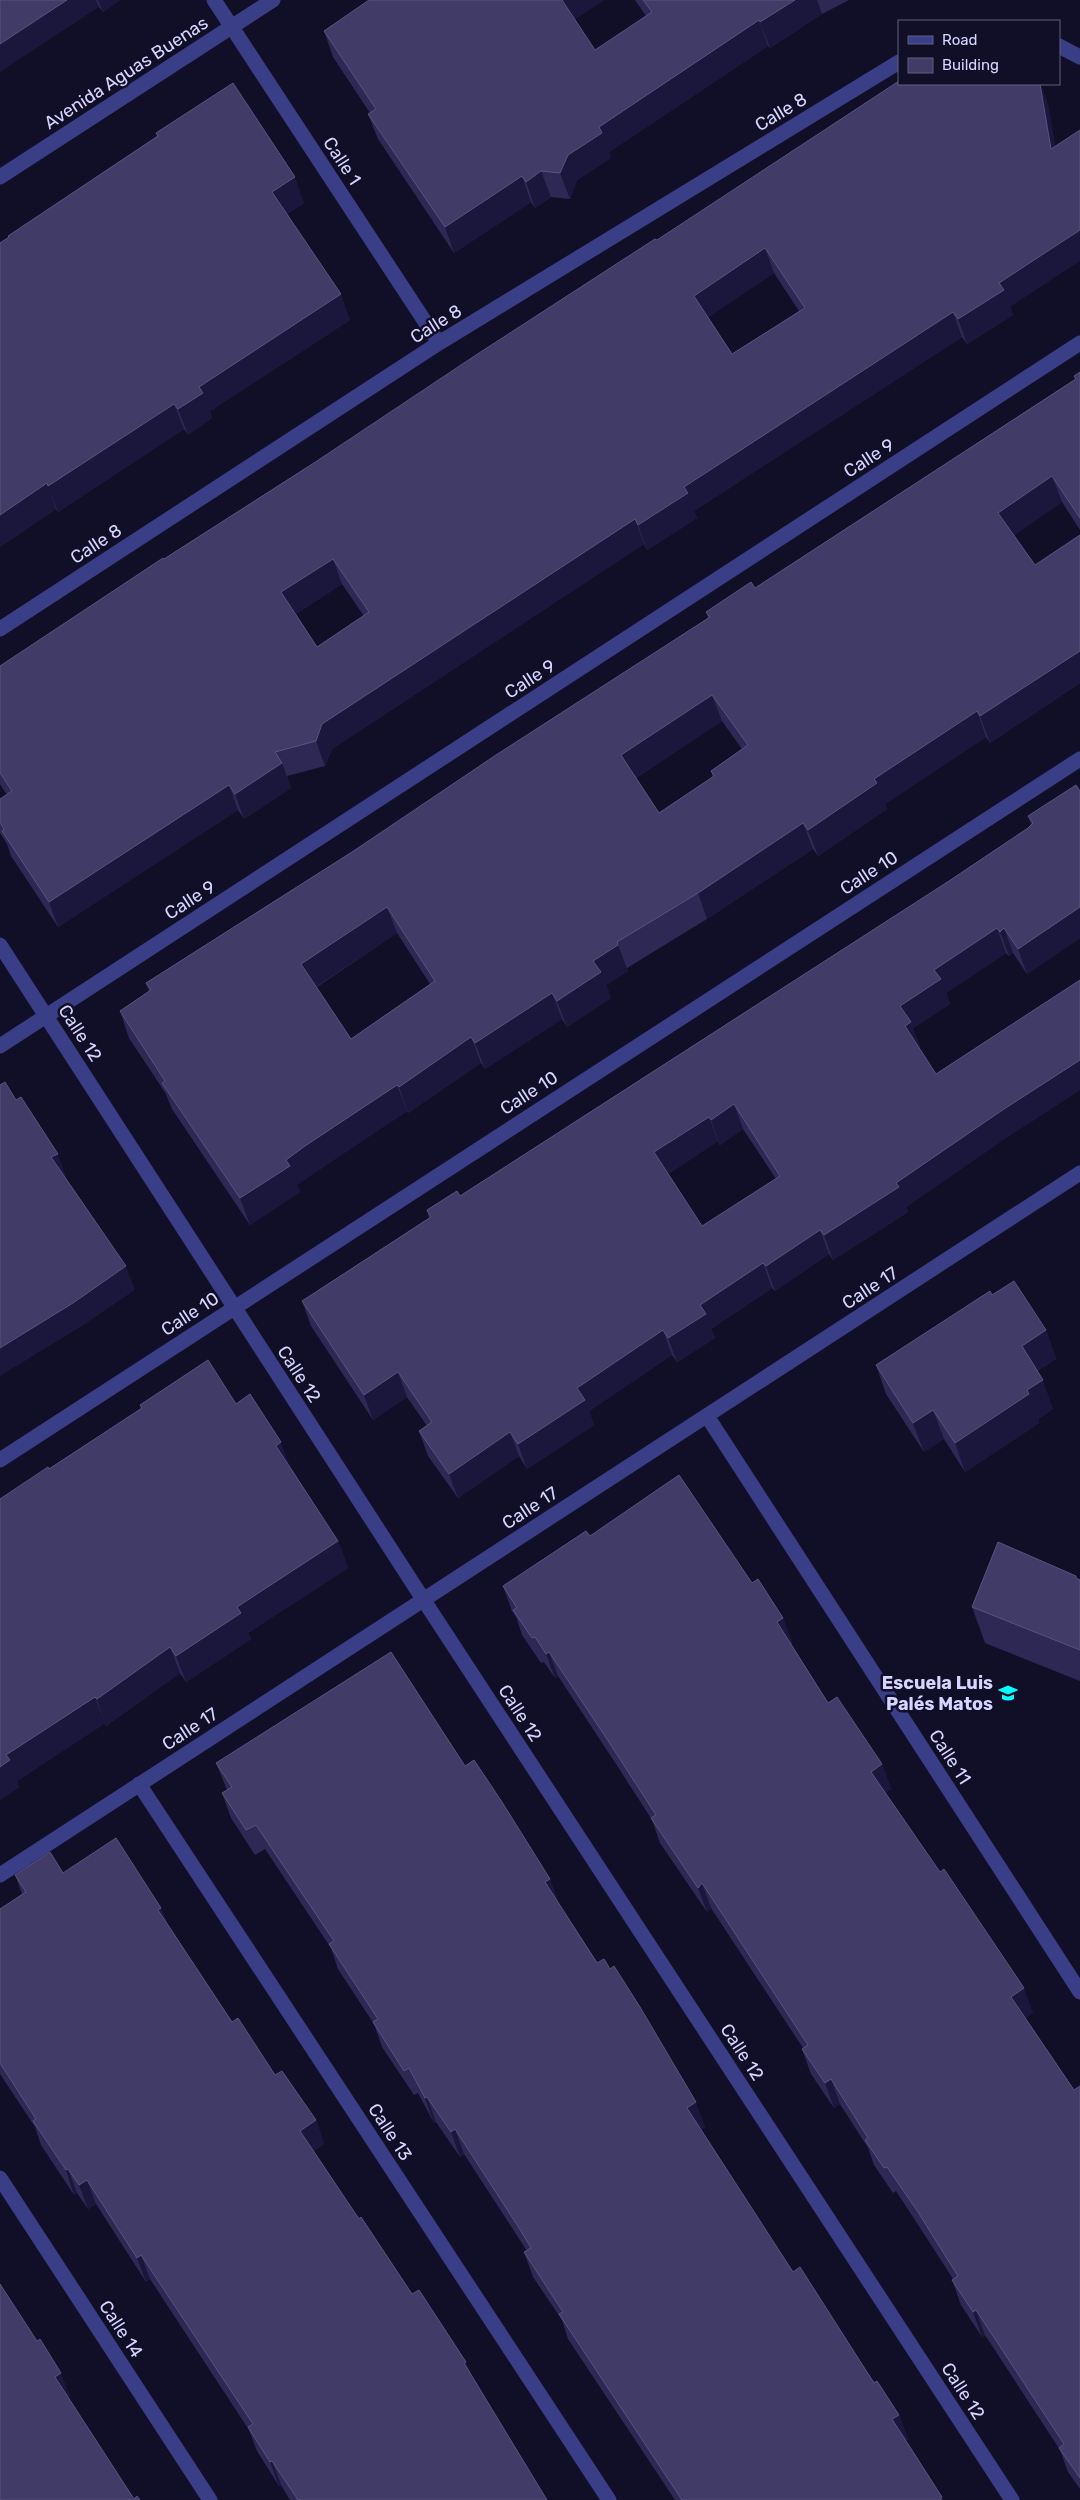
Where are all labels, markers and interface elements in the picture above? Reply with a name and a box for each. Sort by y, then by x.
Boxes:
street label: Avenida Aguas Buenas [40,12,212,134]
legend [898,20,1060,85]
text: Road [942,31,978,49]
text: Building [942,56,999,74]
street label: Calle 8 [751,88,811,136]
street label: Calle 1 [318,133,366,189]
street label: Calle 8 [406,300,466,348]
street label: Calle 9 [840,434,898,482]
street label: Calle 8 [66,519,126,569]
street label: Calle 9 [501,655,559,703]
street label: Calle 10 [836,846,902,900]
street label: Calle 9 [161,876,219,924]
street label: Calle 12 [53,1000,107,1066]
street label: Calle 10 [496,1066,562,1120]
street label: Calle 17 [838,1262,902,1314]
street label: Calle 10 [157,1287,223,1341]
street label: Calle 12 [272,1341,326,1407]
street label: Calle 17 [498,1482,562,1534]
place label: Escuela Luis Palés Matos [882,1672,993,1715]
street label: Calle 12 [493,1680,547,1746]
school or university icon: Escuela Luis Palés Matos [997,1682,1019,1704]
street label: Calle 17 [158,1703,222,1755]
street label: Calle 11 [924,1726,976,1788]
street label: Calle 12 [715,2019,769,2085]
street label: Calle 13 [363,2099,417,2165]
street label: Calle 14 [94,2296,148,2362]
street label: Calle 12 [936,2358,990,2424]

